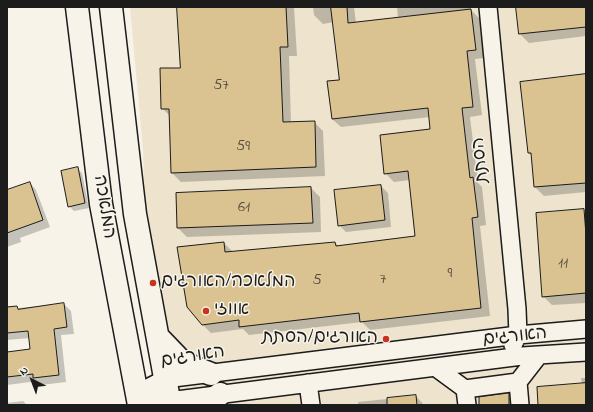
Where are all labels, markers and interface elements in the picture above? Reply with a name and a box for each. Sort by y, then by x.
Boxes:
house number: 57 [213,76,229,96]
street label: הסתת [469,136,495,184]
house number: 59 [236,137,250,157]
street label: המלאכה [87,174,119,240]
house number: 61 [238,198,250,218]
house number: 11 [558,254,568,274]
house number: 9 [448,264,452,284]
house number: 7 [380,270,386,290]
house number: 5 [312,271,322,291]
place label: המלאכה/האורגים [161,272,295,294]
marker: המלאכה/האורגים [148,278,158,288]
place label: אווזי [214,300,249,322]
marker: אווזי [201,306,211,316]
street label: האורגים [482,324,548,352]
place label: האורגים/הסתת [262,328,378,350]
marker: האורגים/הסתת [381,334,391,344]
street label: האורגים [159,342,227,374]
north arrow [12,360,52,400]
text: N [16,363,32,380]

